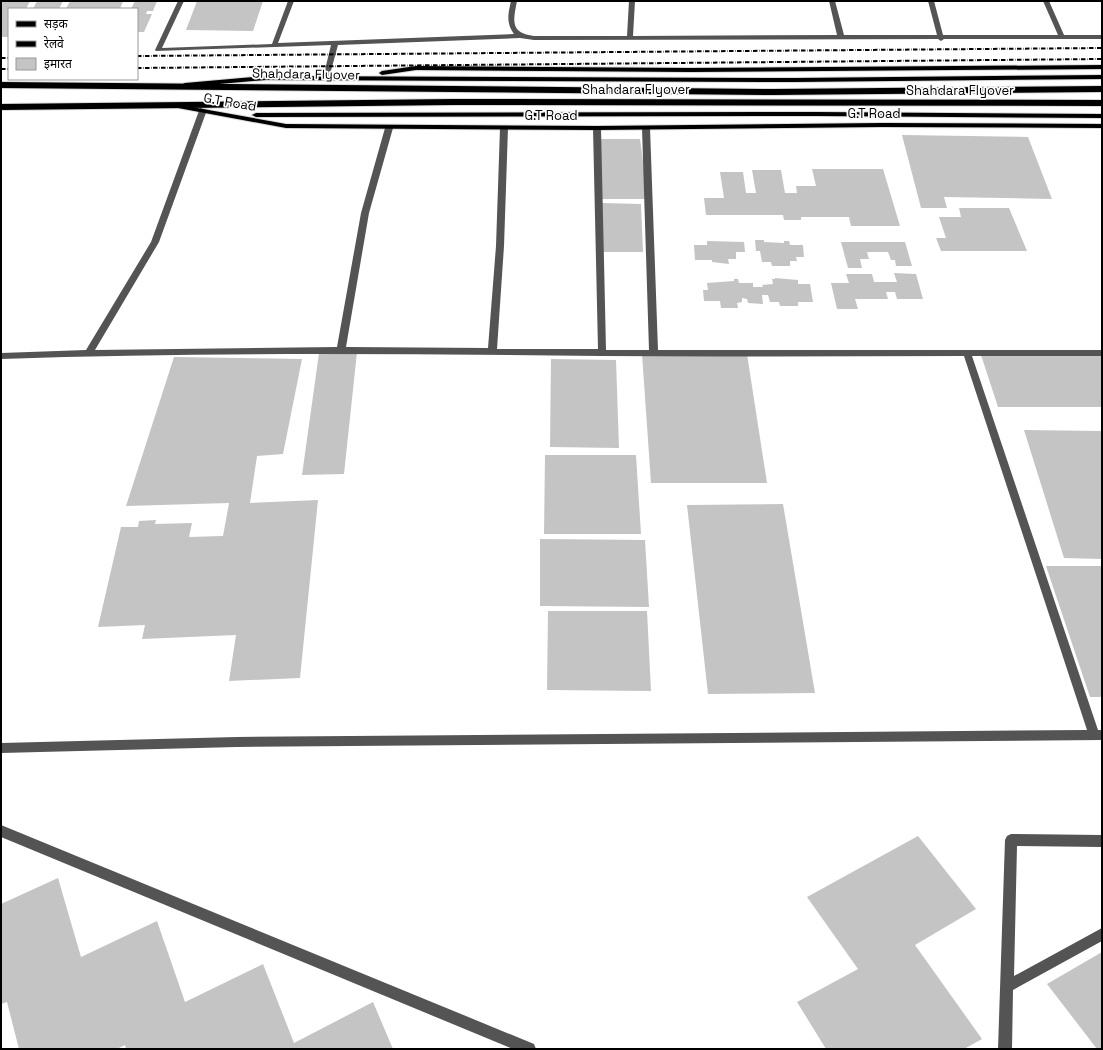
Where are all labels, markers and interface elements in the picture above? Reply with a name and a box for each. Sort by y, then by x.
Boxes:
legend [8,8,138,80]
text: सड़क [44,16,69,32]
text: रेलवे [44,36,64,52]
text: इमारत [44,56,73,72]
street label: Shahdara Flyover [252,65,360,83]
street label: Shahdara Flyover [582,81,690,98]
street label: Shahdara Flyover [906,82,1014,99]
street label: G.T Road [202,89,258,115]
street label: G.T Road [847,105,901,122]
street label: G.T Road [524,107,578,124]

